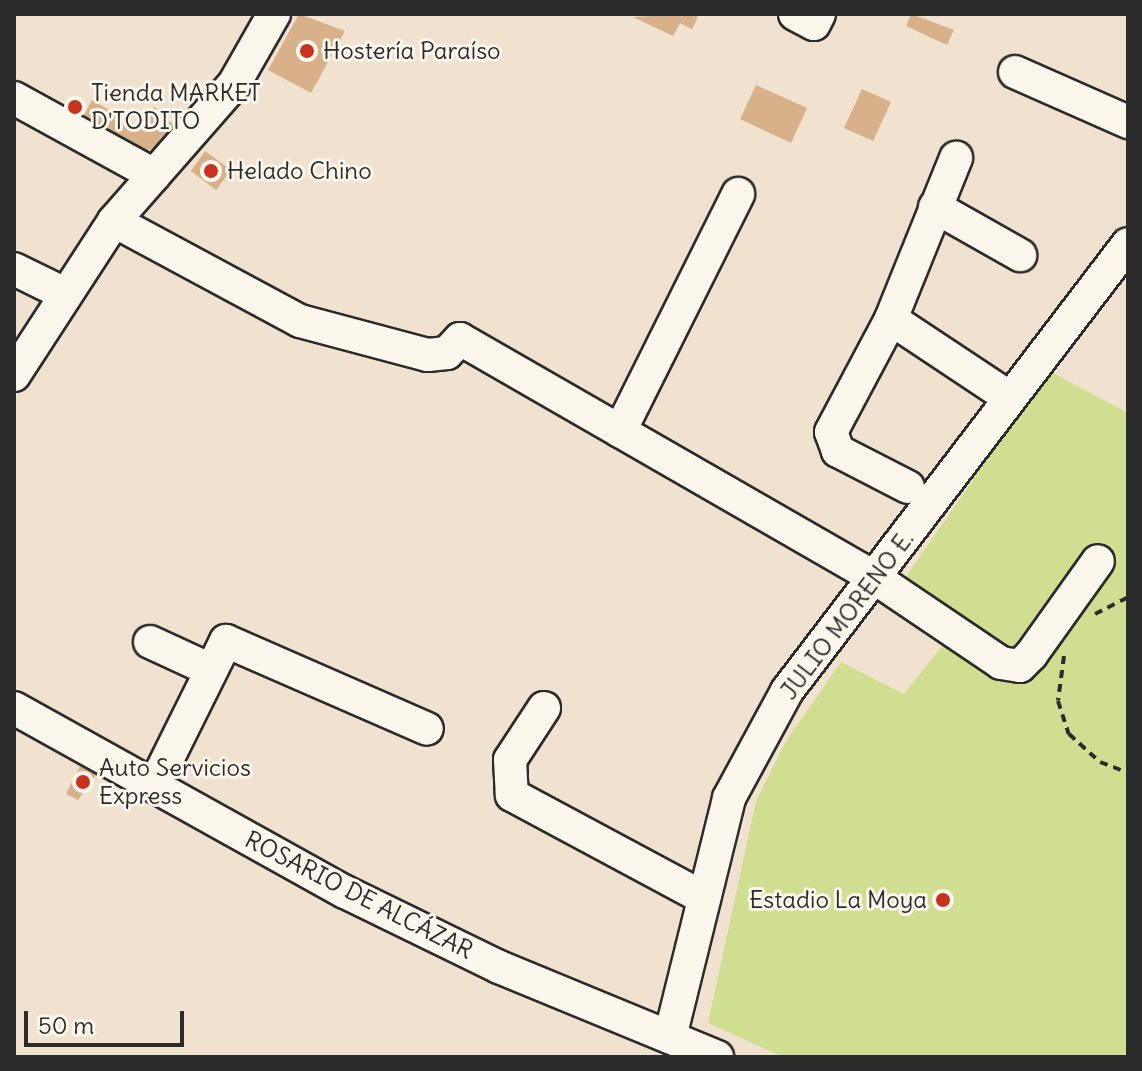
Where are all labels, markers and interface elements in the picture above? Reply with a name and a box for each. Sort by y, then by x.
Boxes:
place label: Hostería Paraíso [323,37,501,65]
marker: Hostería Paraíso [298,42,316,60]
place label: Tienda MARKET D'TODITO [91,79,261,135]
marker: Tienda MARKET D'TODITO [66,98,84,116]
place label: Helado Chino [227,157,372,185]
marker: Helado Chino [202,162,220,180]
street label: JULIO MORENO E. [774,525,920,705]
place label: Auto Servicios Express [99,754,251,810]
marker: Auto Servicios Express [74,773,92,791]
street label: ROSARIO DE ALCÁZAR [240,825,478,965]
place label: Estadio La Moya [749,886,927,914]
marker: Estadio La Moya [934,891,952,909]
scale bar [28,995,188,1045]
text: 50 m [38,1010,94,1040]

